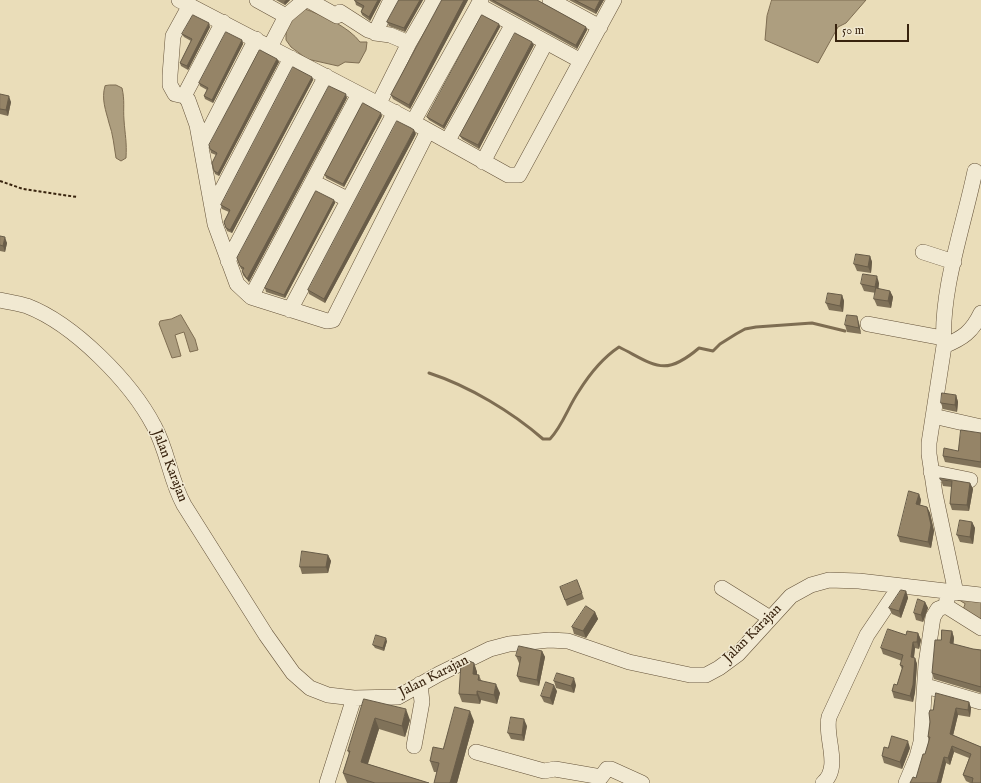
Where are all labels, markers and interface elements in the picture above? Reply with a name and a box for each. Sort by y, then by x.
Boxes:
scale bar [837,16,911,42]
text: 50 m [842,23,864,38]
street label: Jalan Karajan [148,428,190,504]
street label: Jalan Karajan [720,601,786,667]
street label: Jalan Karajan [396,652,472,702]

